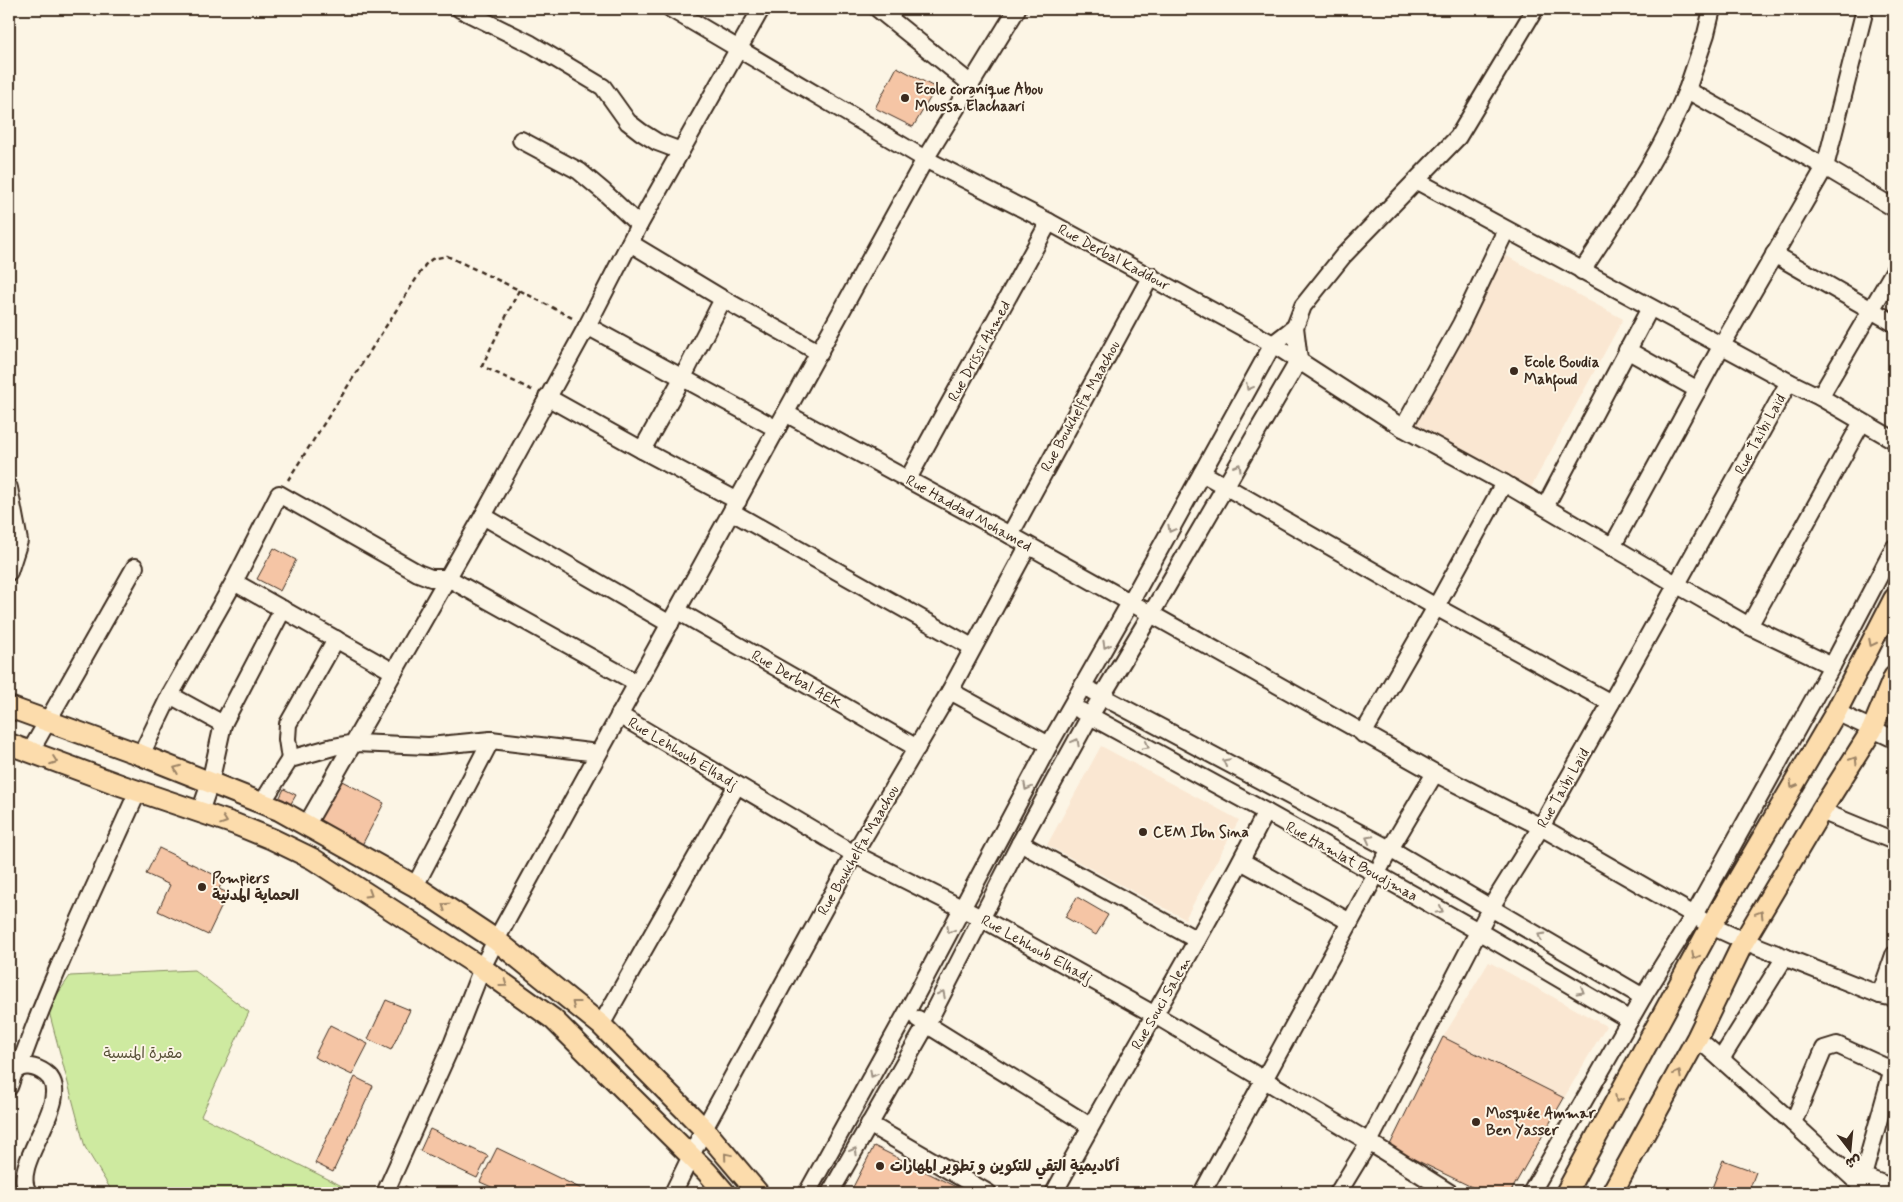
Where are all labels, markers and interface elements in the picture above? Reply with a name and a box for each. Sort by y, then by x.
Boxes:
place label: Ecole coranique Abou Moussa Elachaari [915,80,1043,117]
marker: Ecole coranique Abou Moussa Elachaari [899,92,911,104]
street label: Rue Derbal Kaddour [1054,220,1174,296]
street label: Rue Drissi Ahmed [944,297,1016,406]
street label: Rue Boukhelfa Maachou [1036,337,1125,476]
place label: Ecole Boudia Mahfoud [1524,353,1600,392]
marker: Ecole Boudia Mahfoud [1508,365,1520,377]
one-way arrow [1246,381,1256,390]
street label: Rue Taïbi Laïd [1731,391,1791,478]
one-way arrow [1231,463,1241,472]
street label: Rue Haddad Mohamed [902,471,1035,557]
one-way arrow [1167,524,1177,533]
one-way arrow [1868,637,1878,646]
one-way arrow [1102,640,1112,649]
street label: Rue Derbal AEK [748,646,846,714]
street label: Rue Lehhoub Elhadj [624,713,741,795]
one-way arrow [1069,738,1079,747]
one-way arrow [1140,740,1149,750]
street label: Rue Taïbi Laïd [1533,745,1595,832]
one-way arrow [50,755,58,765]
one-way arrow [1847,756,1857,765]
one-way arrow [1222,758,1231,768]
one-way arrow [173,765,182,776]
one-way arrow [1790,779,1800,788]
street label: Rue Boukhelfa Maachou [813,782,904,919]
one-way arrow [1023,782,1033,791]
one-way arrow [220,815,228,825]
street label: Rue Hamlat Boudjmaa [1282,817,1421,907]
place label: CEM Ibn Sina [1153,823,1249,843]
marker: CEM Ibn Sina [1137,826,1149,838]
one-way arrow [1366,835,1375,845]
place label: Pompiers الحماية المدنية [212,869,299,906]
marker: Pompiers الحماية المدنية [196,881,208,893]
one-way arrow [363,887,372,897]
one-way arrow [442,903,451,912]
one-way arrow [1435,904,1444,914]
one-way arrow [1754,910,1764,919]
street label: Rue Lehhoub Elhadj [977,911,1096,989]
one-way arrow [946,925,956,934]
one-way arrow [1538,933,1547,943]
one-way arrow [1691,951,1701,960]
street label: Rue Souci Salem [1127,953,1197,1054]
one-way arrow [498,978,508,987]
one-way arrow [1576,985,1585,995]
one-way arrow [936,990,946,999]
one-way arrow [572,1002,581,1010]
park label: مقبرة المنسية [104,1044,182,1064]
one-way arrow [869,1068,879,1077]
one-way arrow [1672,1070,1682,1079]
one-way arrow [1614,1094,1624,1103]
place label: Mosquée Ammar Ben Yasser [1486,1104,1597,1141]
marker: Mosquée Ammar Ben Yasser [1470,1116,1482,1128]
north arrow [1826,1124,1876,1174]
one-way arrow [848,1147,858,1156]
text: ش [1843,1151,1863,1172]
one-way arrow [724,1153,732,1162]
place label: أكاديمية التقي للتكوين و تطوير المهارات [890,1156,1120,1180]
marker: أكاديمية التقي للتكوين و تطوير المهارات [874,1160,886,1172]

